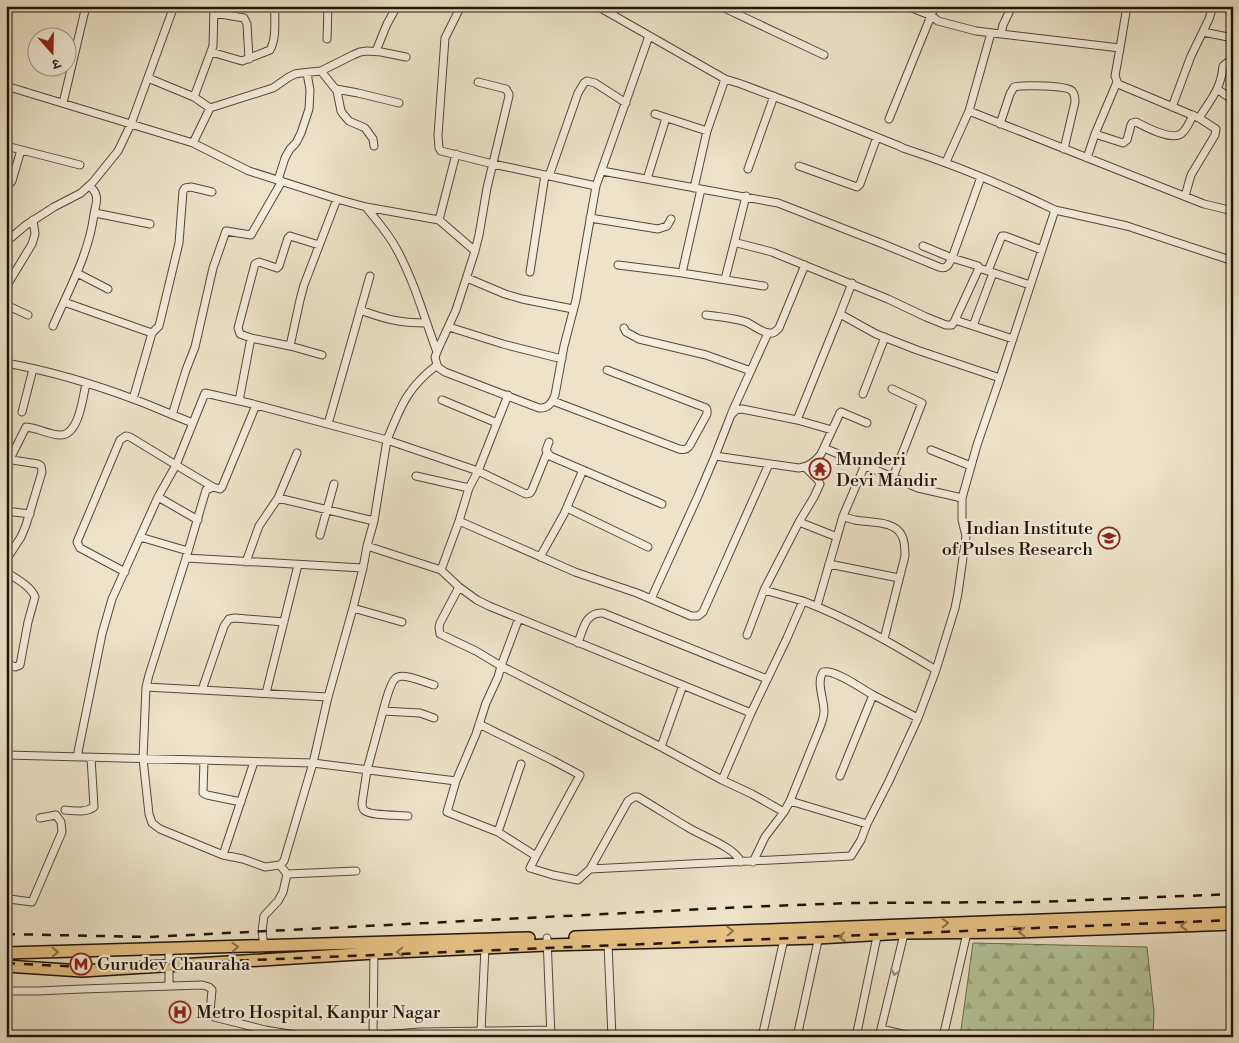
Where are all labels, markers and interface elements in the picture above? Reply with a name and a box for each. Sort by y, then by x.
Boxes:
north arrow [28,28,78,78]
text: उ [49,53,63,73]
place label: Munderi Devi Mandir [836,448,938,492]
temple icon: Munderi Devi Mandir [808,457,832,481]
place label: Indian Institute of Pulses Research [942,517,1093,561]
school or university icon: Indian Institute of Pulses Research [1097,526,1121,550]
one-way arrow [941,918,949,929]
one-way arrow [1180,921,1188,931]
one-way arrow [726,926,734,937]
one-way arrow [1017,927,1025,937]
one-way arrow [837,931,845,942]
one-way arrow [232,942,239,952]
one-way arrow [395,946,403,957]
one-way arrow [52,947,59,957]
metro station icon: Gurudev Chauraha [69,952,93,976]
place label: Gurudev Chauraha [97,953,251,976]
one-way arrow [890,968,901,977]
hospital icon: Metro Hospital, Kanpur Nagar [168,1000,192,1024]
place label: Metro Hospital, Kanpur Nagar [196,1001,441,1024]

